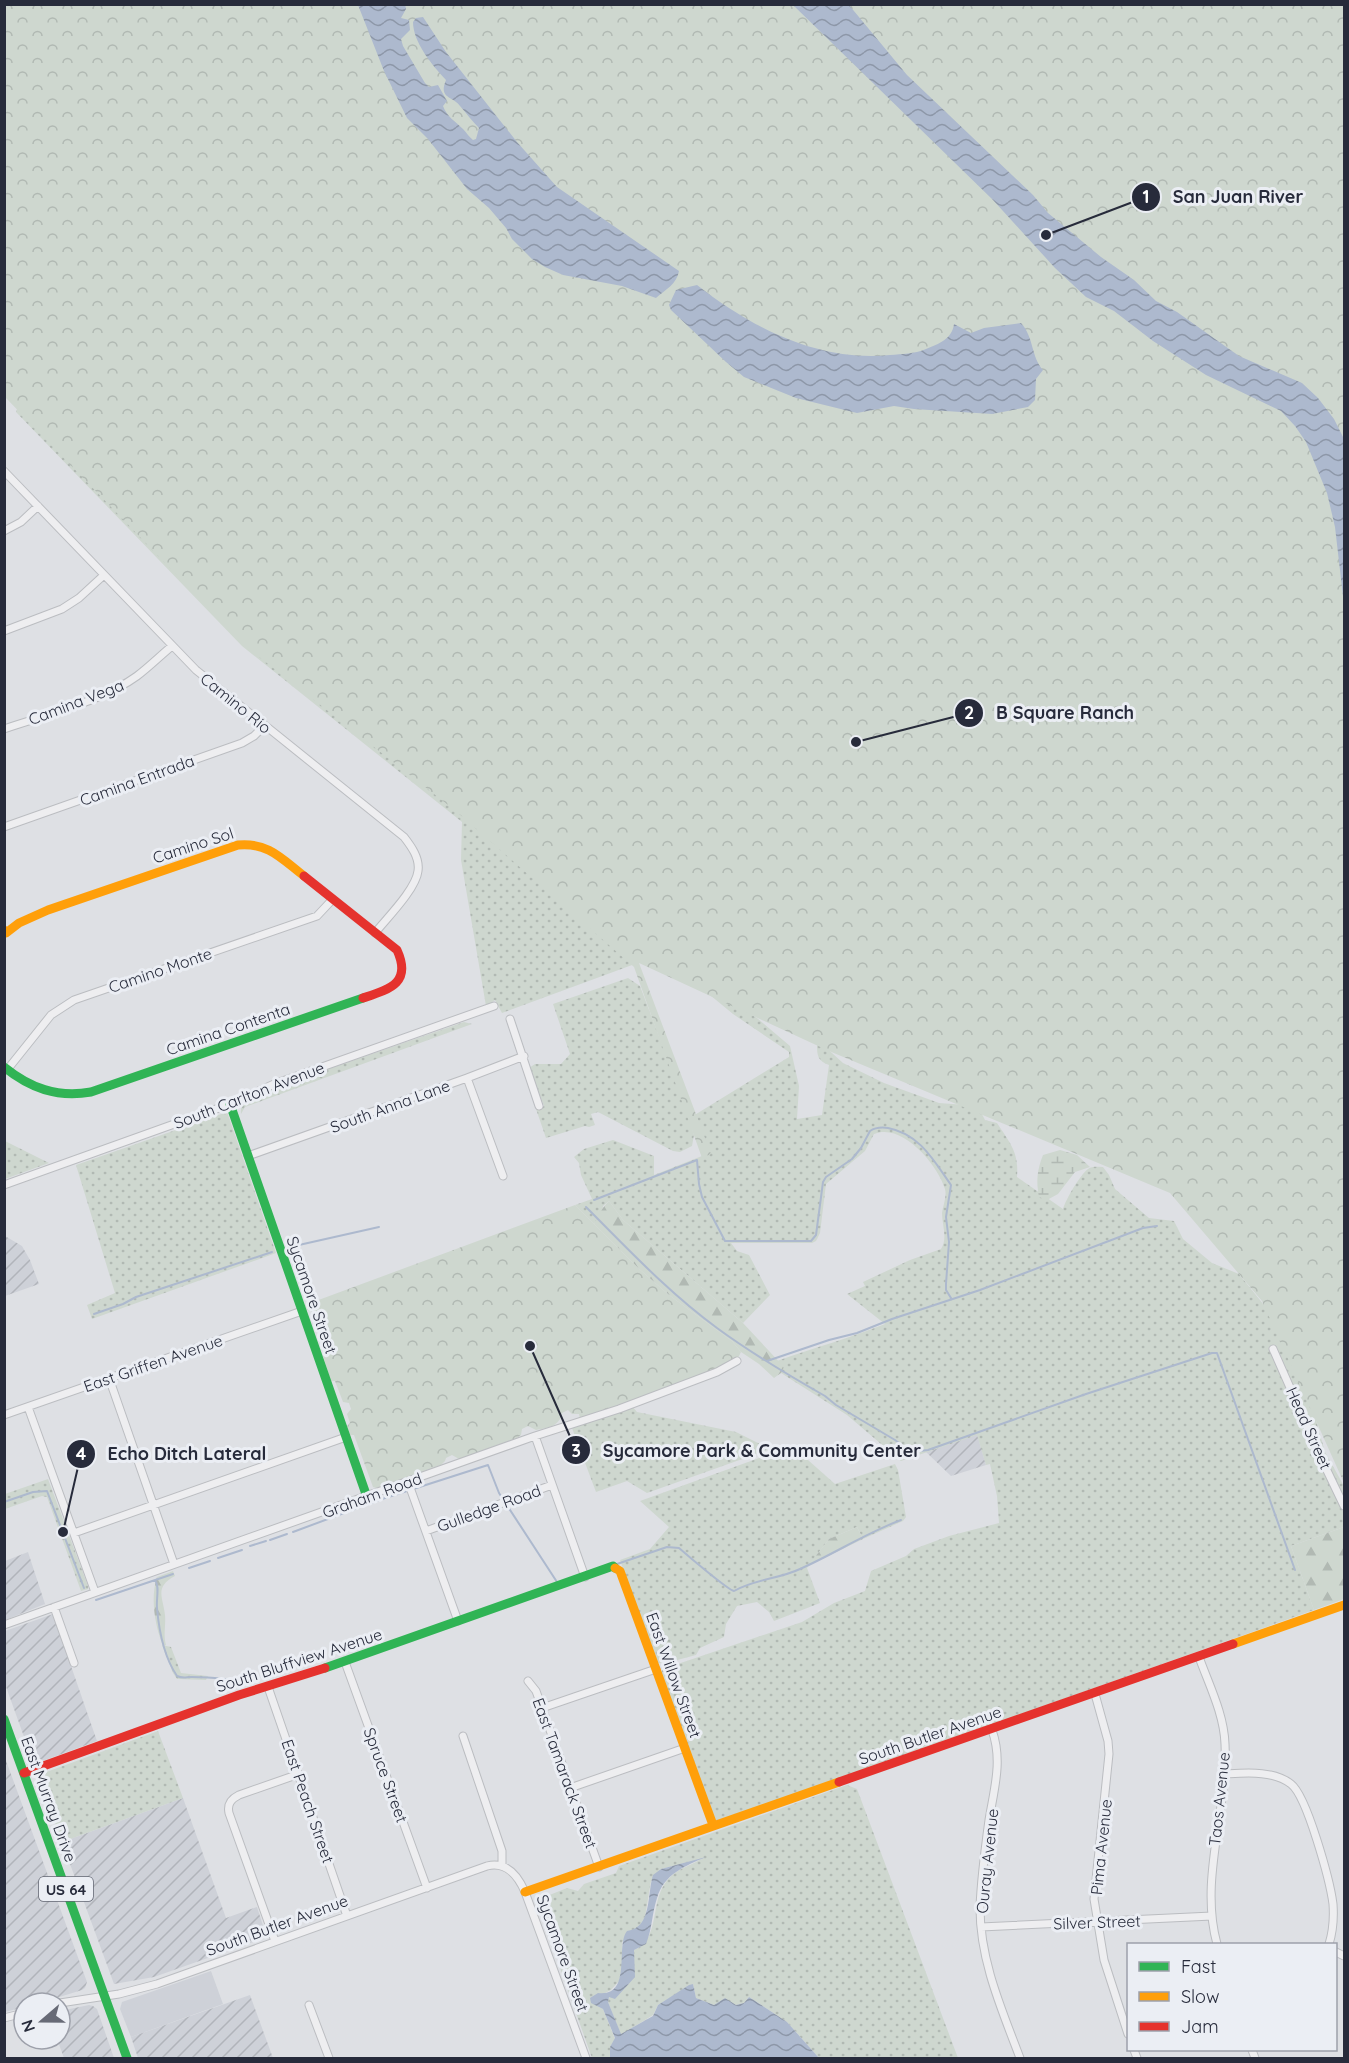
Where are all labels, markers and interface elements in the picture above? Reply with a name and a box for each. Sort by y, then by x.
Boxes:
callout: San Juan River [1131,179,1315,215]
text: 1 [1142,185,1150,208]
text: San Juan River [1173,185,1303,208]
street label: Camino Rio [197,668,275,738]
street label: Camina Vega [26,675,126,729]
callout: B Square Ranch [954,695,1146,731]
text: 2 [964,701,974,724]
text: B Square Ranch [996,701,1134,724]
street label: Camina Entrada [77,750,197,810]
street label: Camino Sol [150,823,236,867]
street label: Camino Monte [106,943,214,997]
street label: Camina Contenta [163,998,293,1060]
street label: South Carlton Avenue [171,1057,327,1133]
street label: South Anna Lane [327,1075,453,1137]
street label: Sycamore Street [282,1234,342,1356]
street label: East Griffen Avenue [81,1330,225,1396]
street label: Head Street [1282,1384,1336,1472]
callout: Sycamore Park & Community Center [561,1432,933,1468]
callout: Echo Ditch Lateral [66,1436,278,1472]
text: 3 [571,1439,581,1462]
text: Sycamore Park & Community Center [603,1439,921,1462]
text: 4 [76,1442,87,1465]
text: Echo Ditch Lateral [108,1442,266,1465]
street label: Graham Road [320,1468,424,1522]
street label: Gulledge Road [434,1480,544,1536]
street label: East Willow Street [642,1610,706,1740]
street label: South Bluffview Avenue [214,1624,384,1696]
street label: East Tamarack Street [528,1695,602,1851]
street label: South Butler Avenue [856,1701,1004,1769]
street label: Spruce Street [360,1725,412,1825]
street label: East Murray Drive [17,1733,81,1865]
street label: East Peach Street [277,1736,339,1866]
street label: Taos Avenue [1204,1751,1234,1847]
street label: Pima Avenue [1086,1798,1116,1896]
street label: Ouray Avenue [972,1808,1002,1914]
road number: US 64 [39,1877,93,1901]
street label: South Butler Avenue [203,1890,351,1960]
street label: Sycamore Street [533,1892,593,2014]
street label: Silver Street [1053,1910,1141,1934]
legend [1127,1943,1337,2051]
text: Fast [1181,1955,1216,1978]
text: Slow [1181,1985,1219,2008]
north arrow [12,1991,72,2051]
text: Jam [1181,2015,1219,2038]
text: N [16,2017,39,2035]

